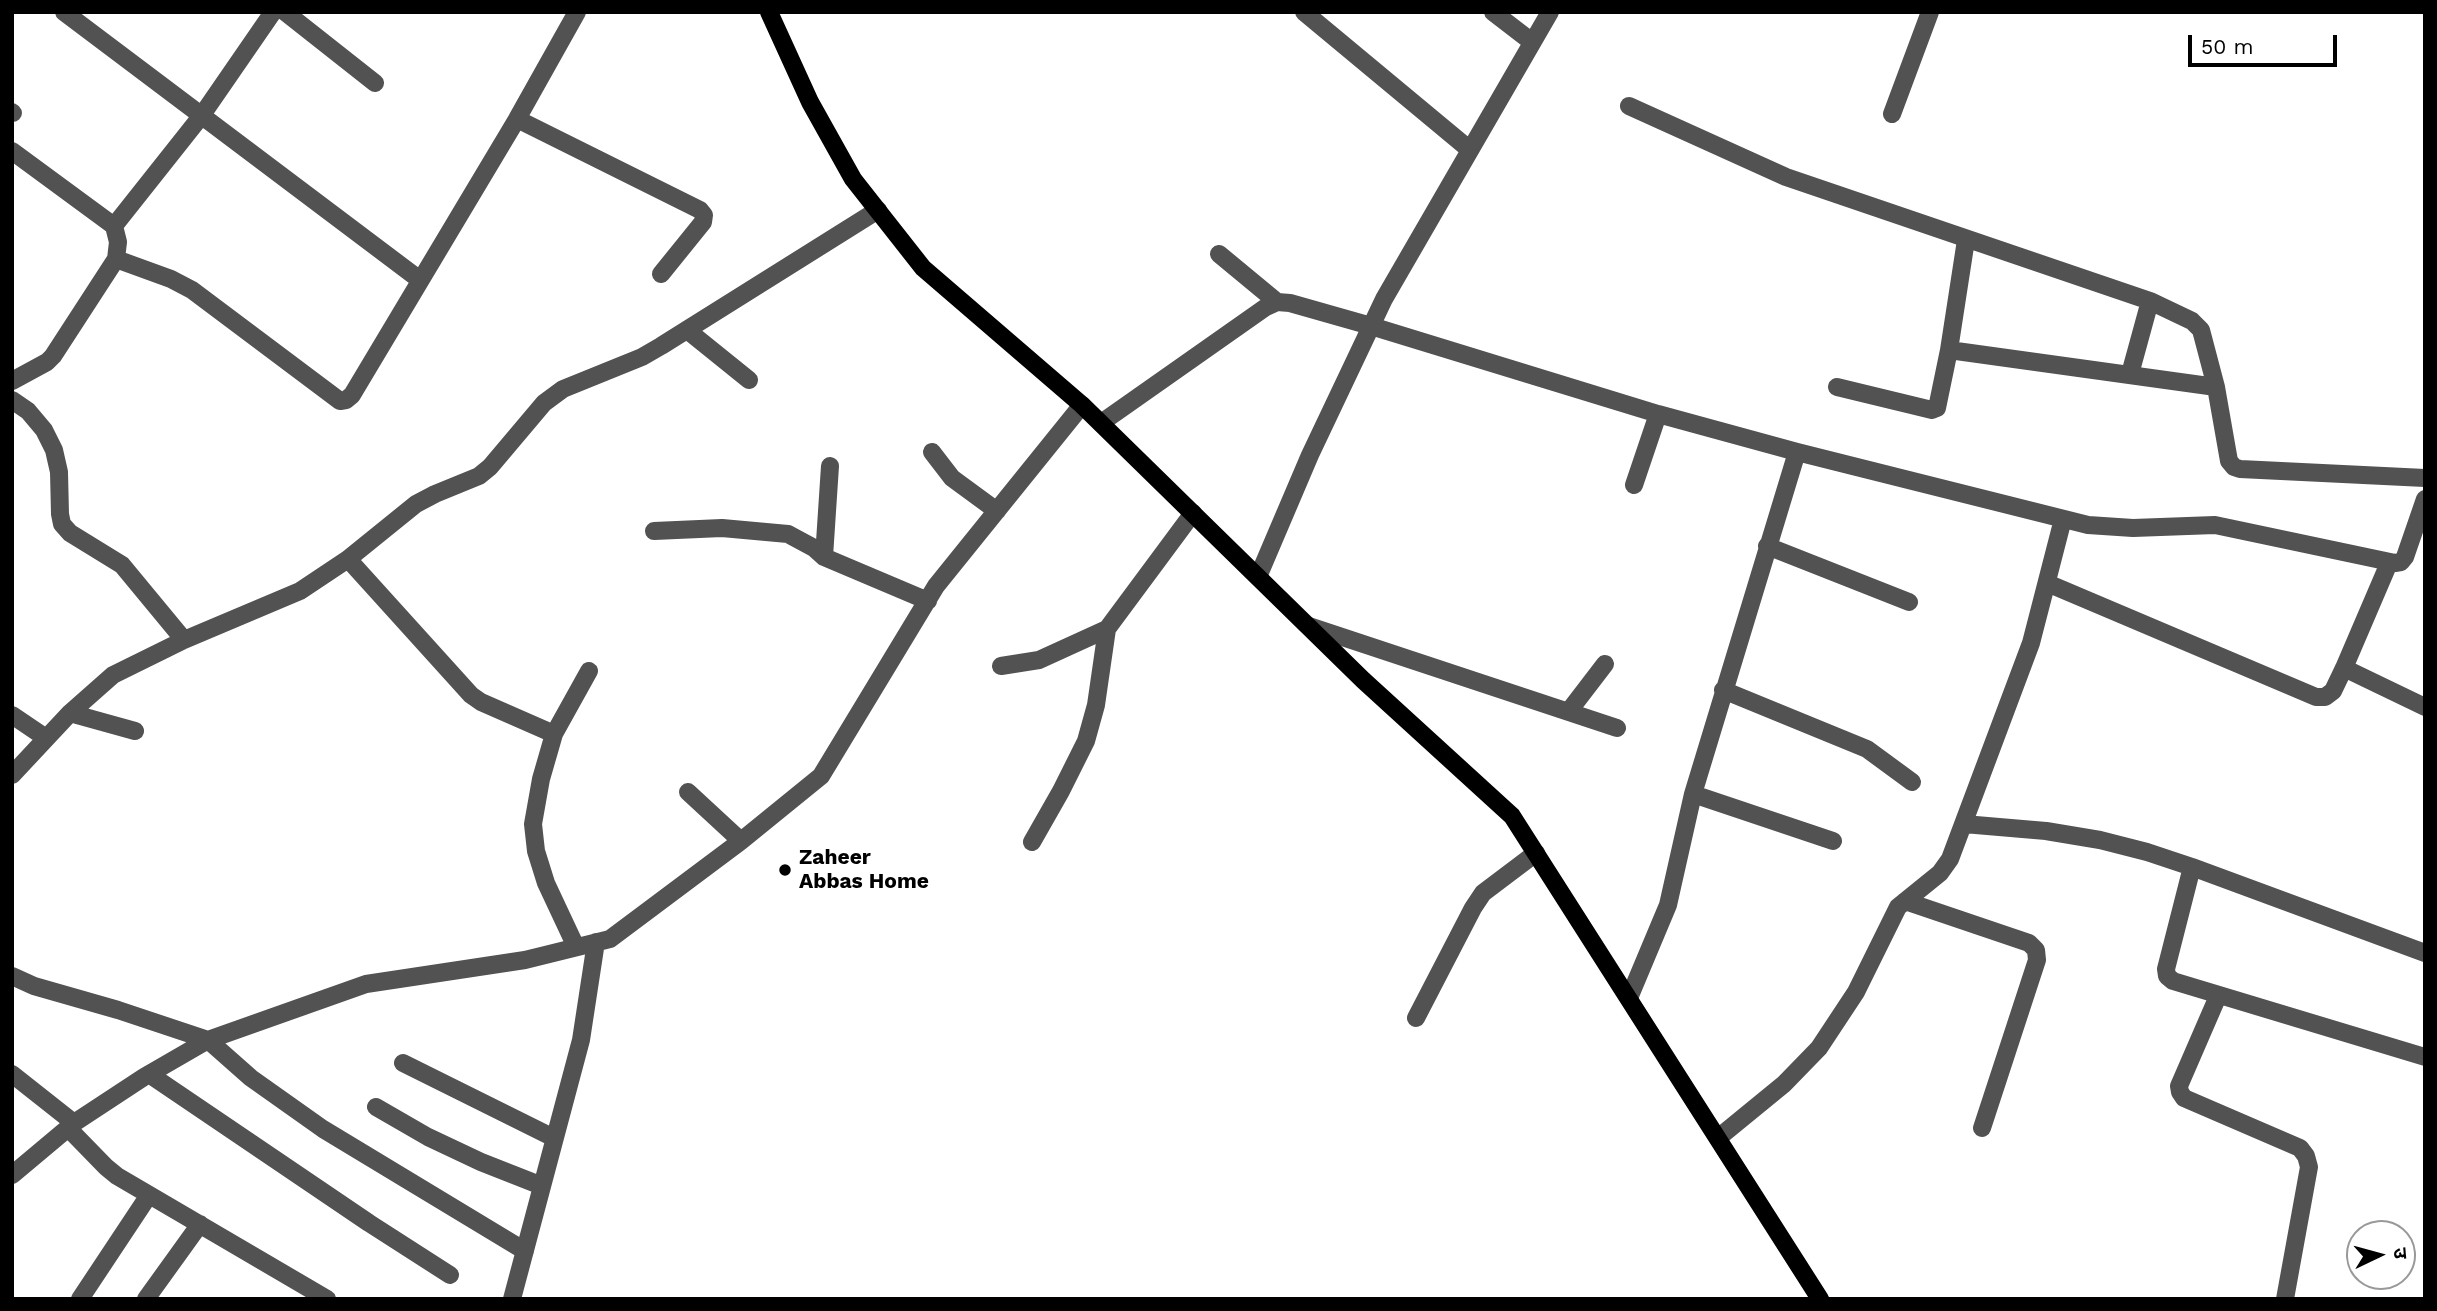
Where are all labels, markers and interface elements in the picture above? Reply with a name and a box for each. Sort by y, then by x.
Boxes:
scale bar [2192,21,2341,65]
text: 50 m [2201,34,2253,59]
place label: Zaheer Abbas Home [799,845,929,895]
marker: Zaheer Abbas Home [777,862,793,878]
north arrow [2346,1220,2416,1290]
text: उ [2388,1247,2412,1260]

